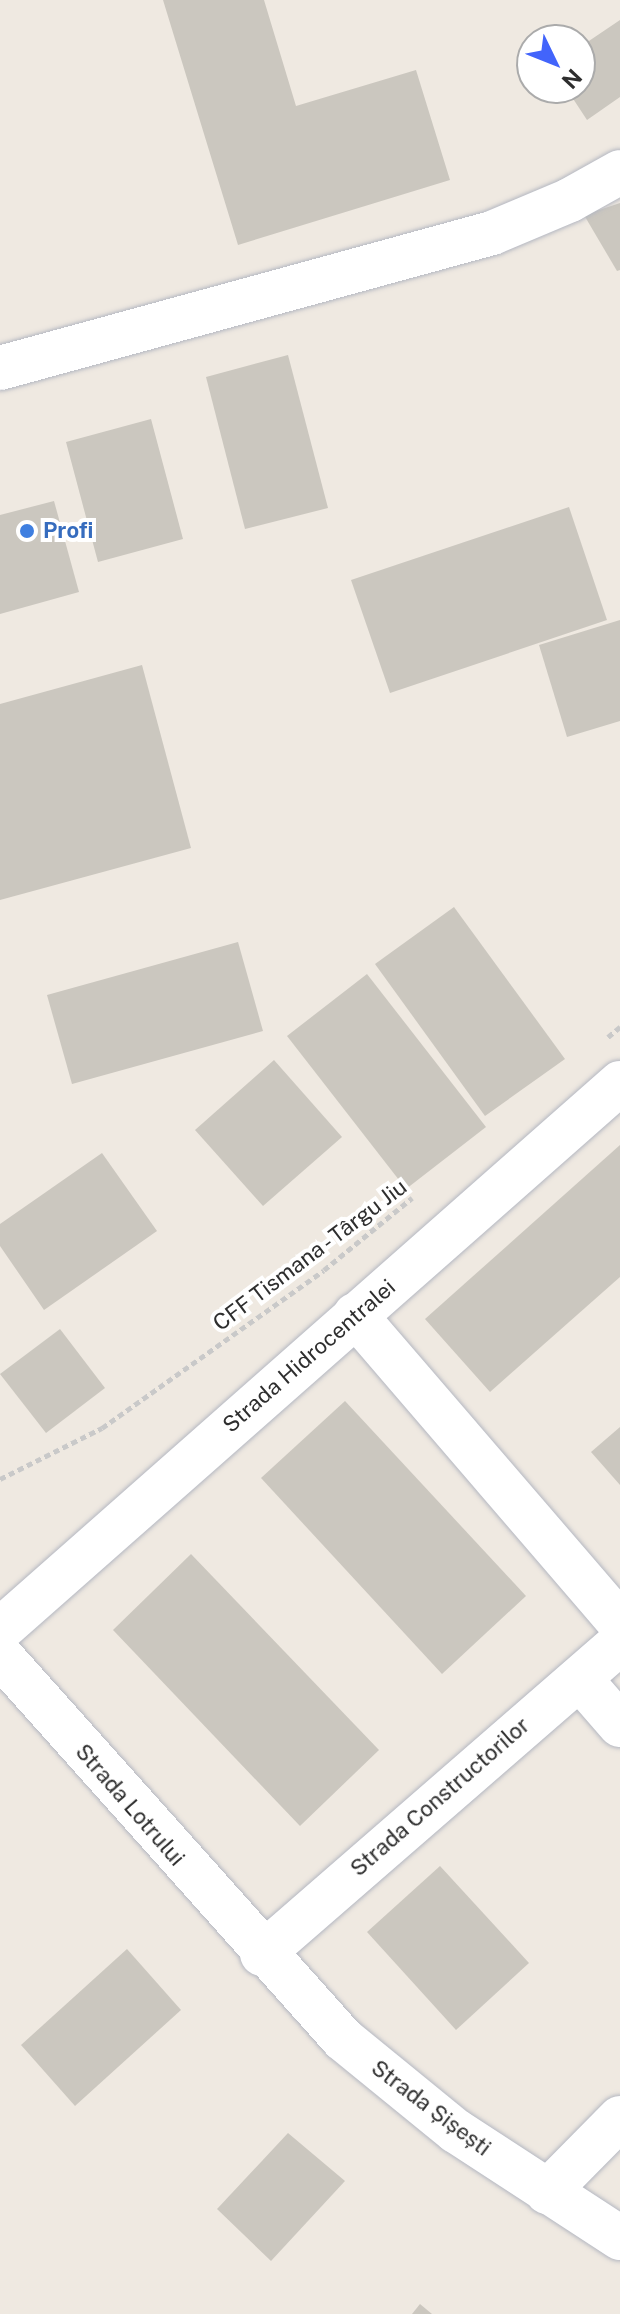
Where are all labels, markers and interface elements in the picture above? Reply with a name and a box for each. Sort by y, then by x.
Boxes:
north arrow [516,24,596,104]
text: N [557,64,587,94]
place label: Profi [43,518,93,544]
marker: Profi [18,522,36,540]
street label: CFF Tismana - Târgu Jiu [206,1172,414,1338]
street label: Strada Hidrocentralei [217,1274,401,1438]
street label: Strada Constructorilor [345,1712,535,1882]
street label: Strada Lotrului [70,1739,190,1871]
street label: Strada Șișești [366,2055,496,2161]

